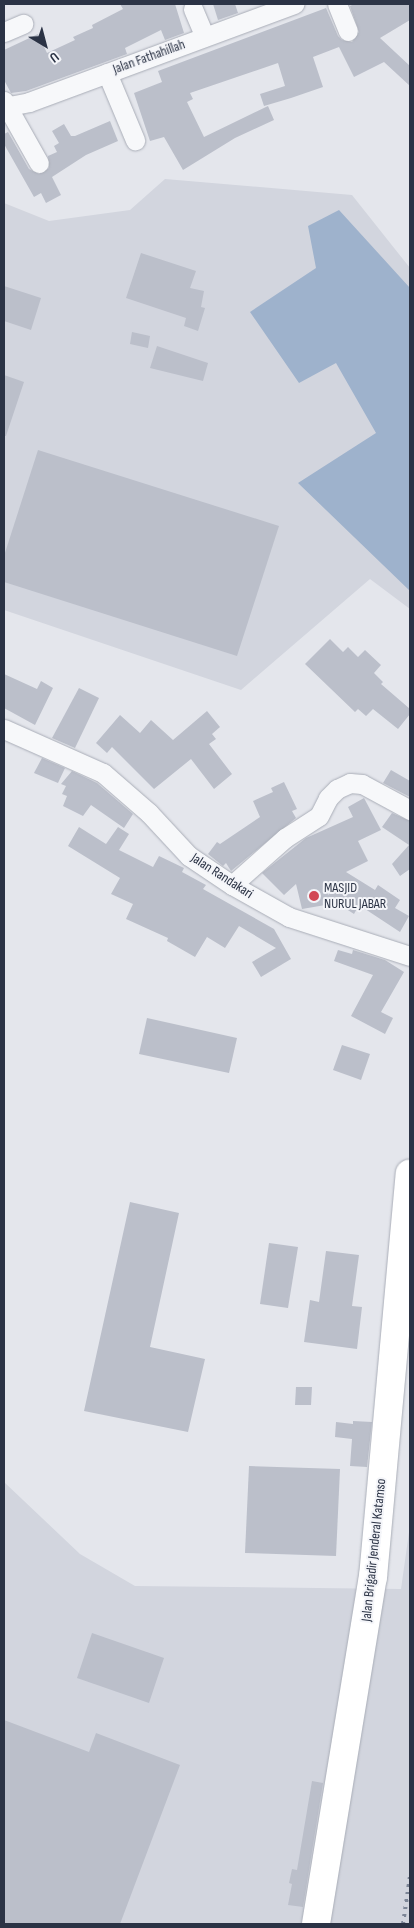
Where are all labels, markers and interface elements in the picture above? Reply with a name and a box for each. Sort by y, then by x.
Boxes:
north arrow [20,20,70,70]
street label: Jalan Fathahillah [111,36,187,78]
text: U [46,48,62,66]
street label: Jalan Randakari [188,850,256,902]
place label: MASJID NURUL JABAR [324,880,386,912]
marker: MASJID NURUL JABAR [308,890,320,902]
street label: Jalan Brigadir Jenderal Katamso [358,1478,390,1622]

